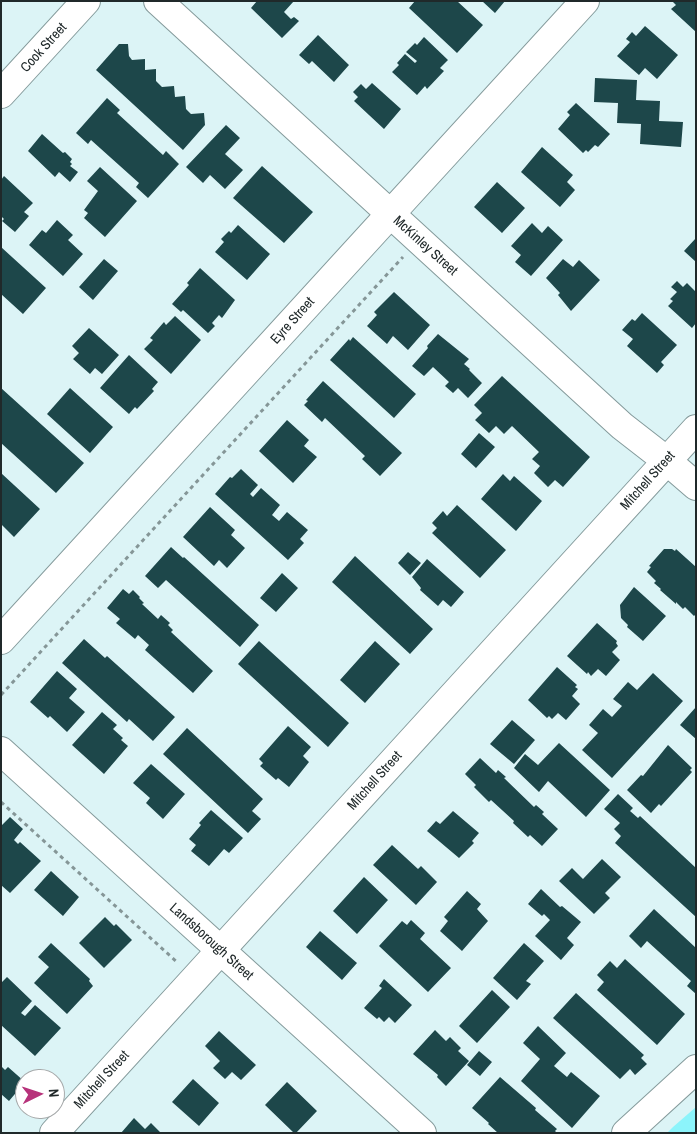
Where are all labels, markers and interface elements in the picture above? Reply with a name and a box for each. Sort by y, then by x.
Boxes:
street label: Cook Street [17,20,71,76]
street label: McKinley Street [389,213,461,279]
street label: Eyre Street [268,294,318,348]
street label: Mitchell Street [617,448,679,514]
street label: Mitchell Street [344,748,406,814]
street label: Landsborough Street [166,900,256,984]
street label: Mitchell Street [71,1047,133,1113]
north arrow [15,1069,65,1119]
text: N [45,1088,63,1098]

